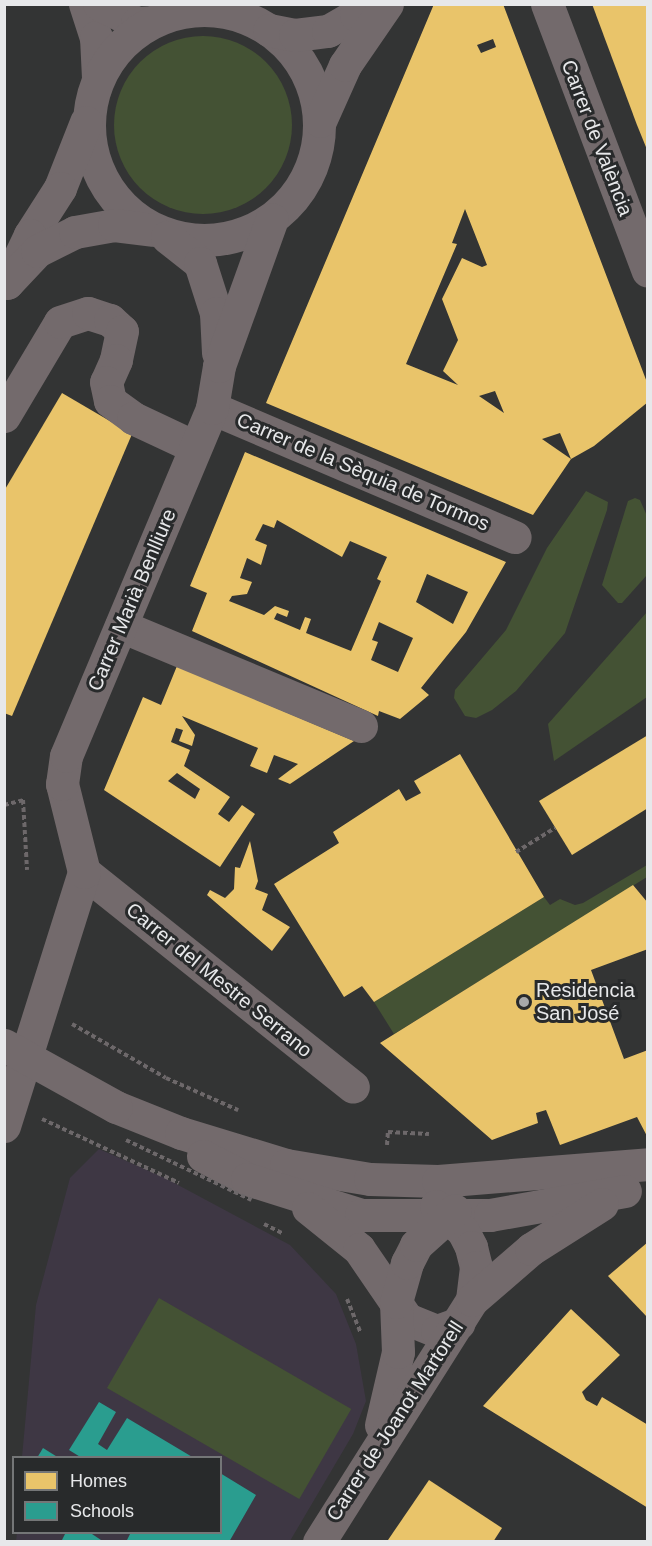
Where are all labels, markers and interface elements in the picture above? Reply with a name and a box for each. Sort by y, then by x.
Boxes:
street label: Carrer de València [556,57,638,219]
street label: Carrer de la Sèquia de Tormos [233,408,493,536]
street label: Carrer Marià Benlliure [83,505,181,695]
street label: Carrer del Mestre Serrano [121,898,317,1062]
place label: Residencia San José [536,978,635,1025]
marker: Residencia San José [517,995,531,1009]
street label: Carrer de Joanot Martorell [321,1317,469,1525]
legend [12,1456,222,1534]
text: Homes [70,1471,127,1491]
text: Schools [70,1501,134,1521]

